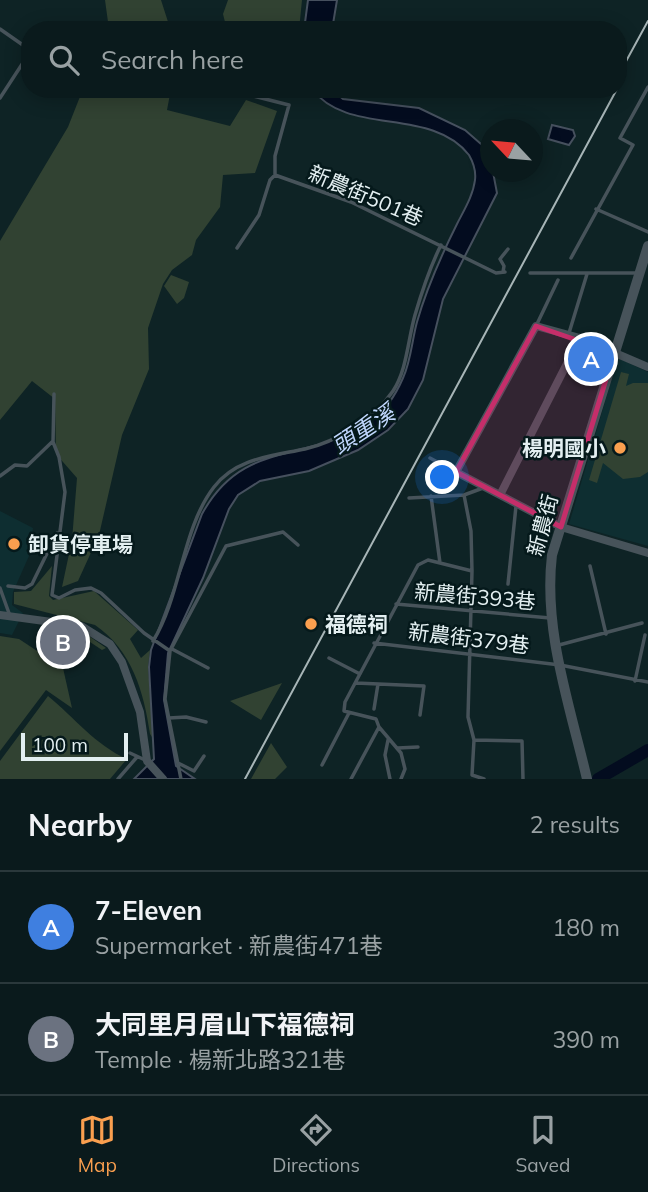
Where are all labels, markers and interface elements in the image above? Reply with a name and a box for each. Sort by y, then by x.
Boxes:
search box [21,21,627,98]
icon: search [45,41,83,79]
text: Search here [101,43,244,76]
north arrow [480,119,543,182]
street label: 新農街501巷 [305,159,427,231]
pin: A [568,333,614,385]
water label: 頭重溪 [326,396,402,460]
place label: 楊明國小 [522,435,606,461]
marker: 楊明國小 [612,440,628,456]
your location [425,460,459,494]
street label: 新農街 [521,491,563,559]
place label: 卸貨停車場 [28,531,133,557]
marker: 卸貨停車場 [6,536,22,552]
street label: 新農街393巷 [413,578,537,614]
place label: 福德祠 [325,611,388,637]
pin: B [40,616,86,668]
marker: 福德祠 [303,616,319,632]
street label: 新農街379巷 [407,618,531,658]
scale bar [21,730,128,762]
text: 100 m [32,733,88,757]
text: Nearby [28,806,132,844]
text: 2 results [530,810,620,839]
text: 7-Eleven [95,894,202,927]
text: A [42,913,60,942]
text: 180 m [552,913,620,942]
text: Supermarket · 新農街471巷 [95,931,382,960]
text: 大同里月眉山下福德祠 [95,1008,355,1041]
text: B [43,1025,59,1054]
text: 390 m [552,1025,620,1054]
text: Temple · 楊新北路321巷 [95,1045,345,1074]
tab: Map [78,1111,117,1177]
tab: Directions [272,1111,360,1177]
tab: Saved [515,1111,570,1177]

